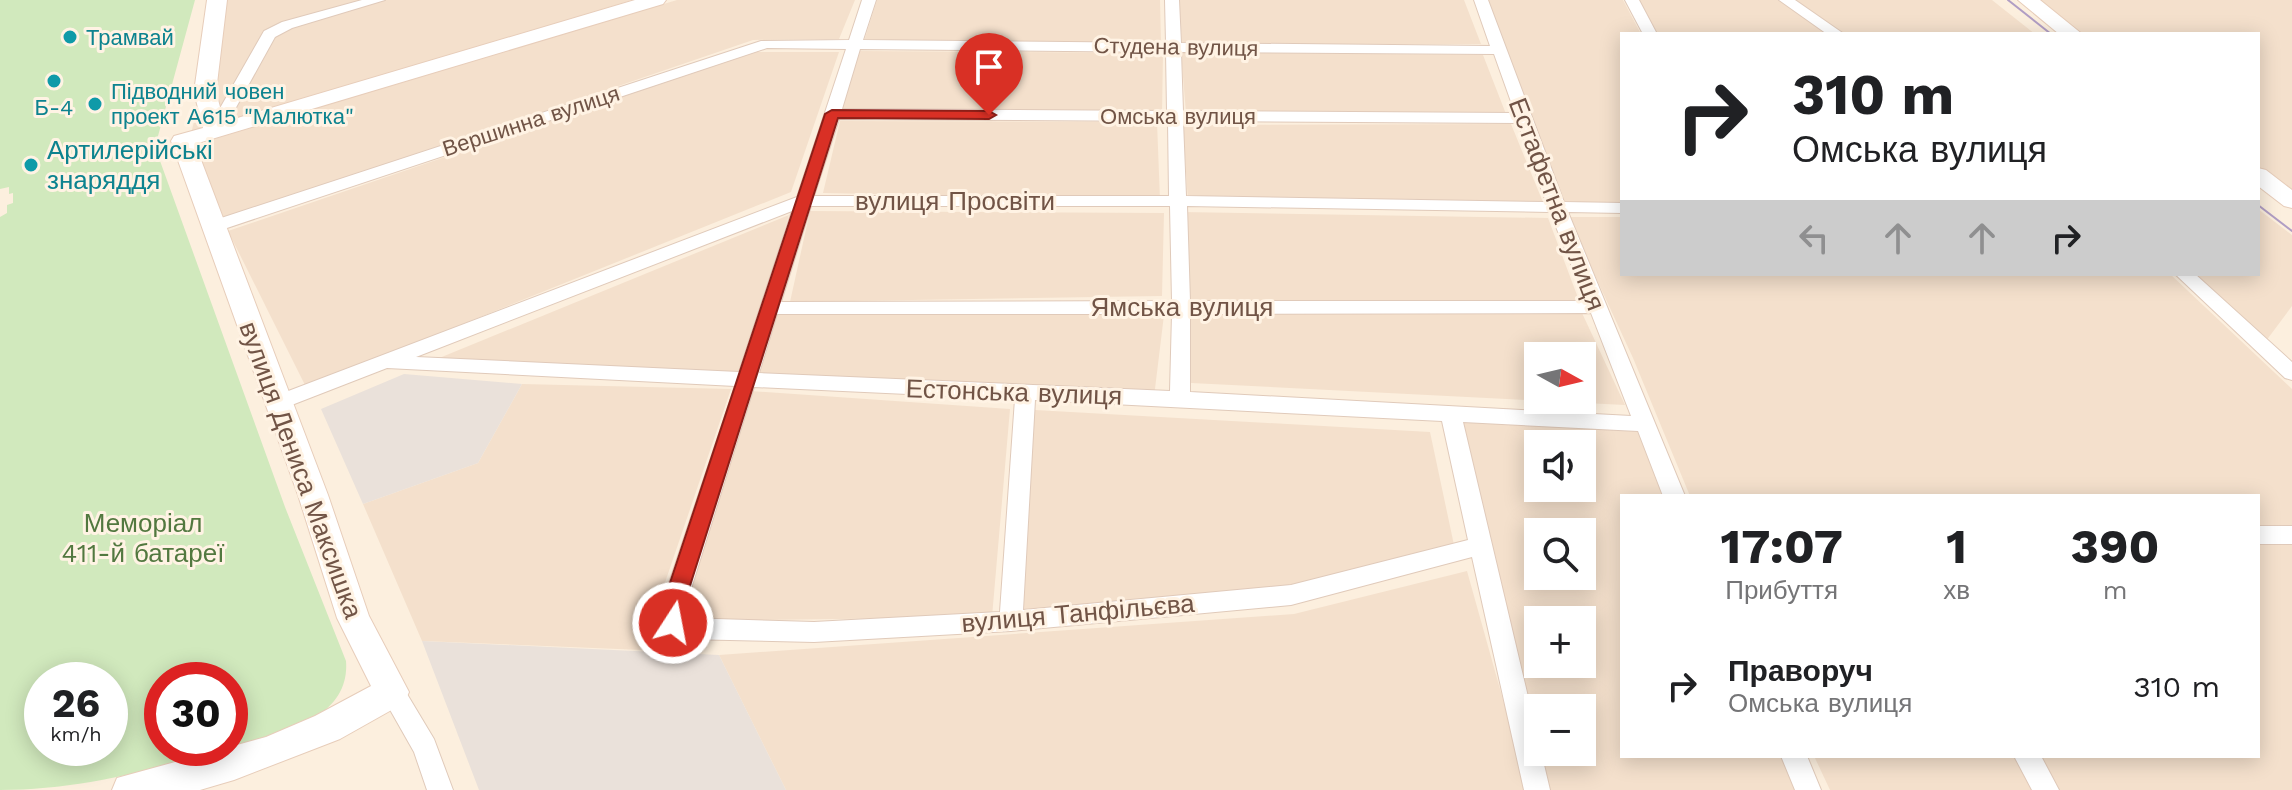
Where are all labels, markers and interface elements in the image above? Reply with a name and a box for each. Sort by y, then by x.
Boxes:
place label: Трамвай [86,25,174,50]
marker: Трамвай [61,28,79,46]
pin [955,33,1023,115]
street label: Студена вулиця [1093,33,1259,61]
icon: arrive [967,45,1011,89]
text: 310 m [1792,62,1954,128]
icon: right [1660,64,1764,168]
marker: Б-4 [45,72,63,90]
place label: Підводний човен проект А615 "Малютка" [111,79,354,129]
street label: Вершинна вулиця [439,81,623,161]
street label: Естафетна вулиця [1503,94,1611,314]
place label: Б-4 [34,95,74,120]
marker: Підводний човен проект А615 "Малютка" [86,95,104,113]
street label: Омська вулиця [1100,104,1256,129]
text: Омська вулиця [1792,129,2047,171]
place label: Артилерійські знаряддя [47,135,213,195]
marker: Артилерійські знаряддя [22,156,40,174]
street label: вулиця Просвіти [855,186,1055,216]
icon: left [1792,216,1836,260]
icon: ahead [1876,216,1920,260]
icon: ahead [1960,216,2004,260]
icon: right [2044,216,2088,260]
street label: Ямська вулиця [1091,292,1273,322]
street label: вулиця Дениса Максишка [233,318,369,623]
north arrow [1524,342,1596,414]
map controls [1524,342,1596,766]
street label: Естонська вулиця [905,373,1123,411]
button: sound [1524,430,1596,502]
park label: Меморіал 411-й батареї [62,508,224,568]
button: search [1524,518,1596,590]
text: 17:07 [1720,518,1843,575]
text: 1 [1946,518,1967,575]
text: 390 [2071,518,2160,575]
text: Прибуття [1725,575,1838,605]
text: хв [1943,575,1970,605]
text: m [2103,575,2127,605]
position arrow [631,581,715,665]
street label: вулиця Танфільєва [960,588,1196,638]
button: + [1524,606,1596,678]
text: Праворуч [1728,653,1873,688]
speed limit sign: 30 [144,662,248,766]
icon: right [1660,664,1704,708]
text: 310 m [2133,669,2220,704]
text: 26 [52,680,100,727]
text: Омська вулиця [1728,688,1912,718]
button: − [1524,694,1596,766]
text: km/h [50,722,102,746]

